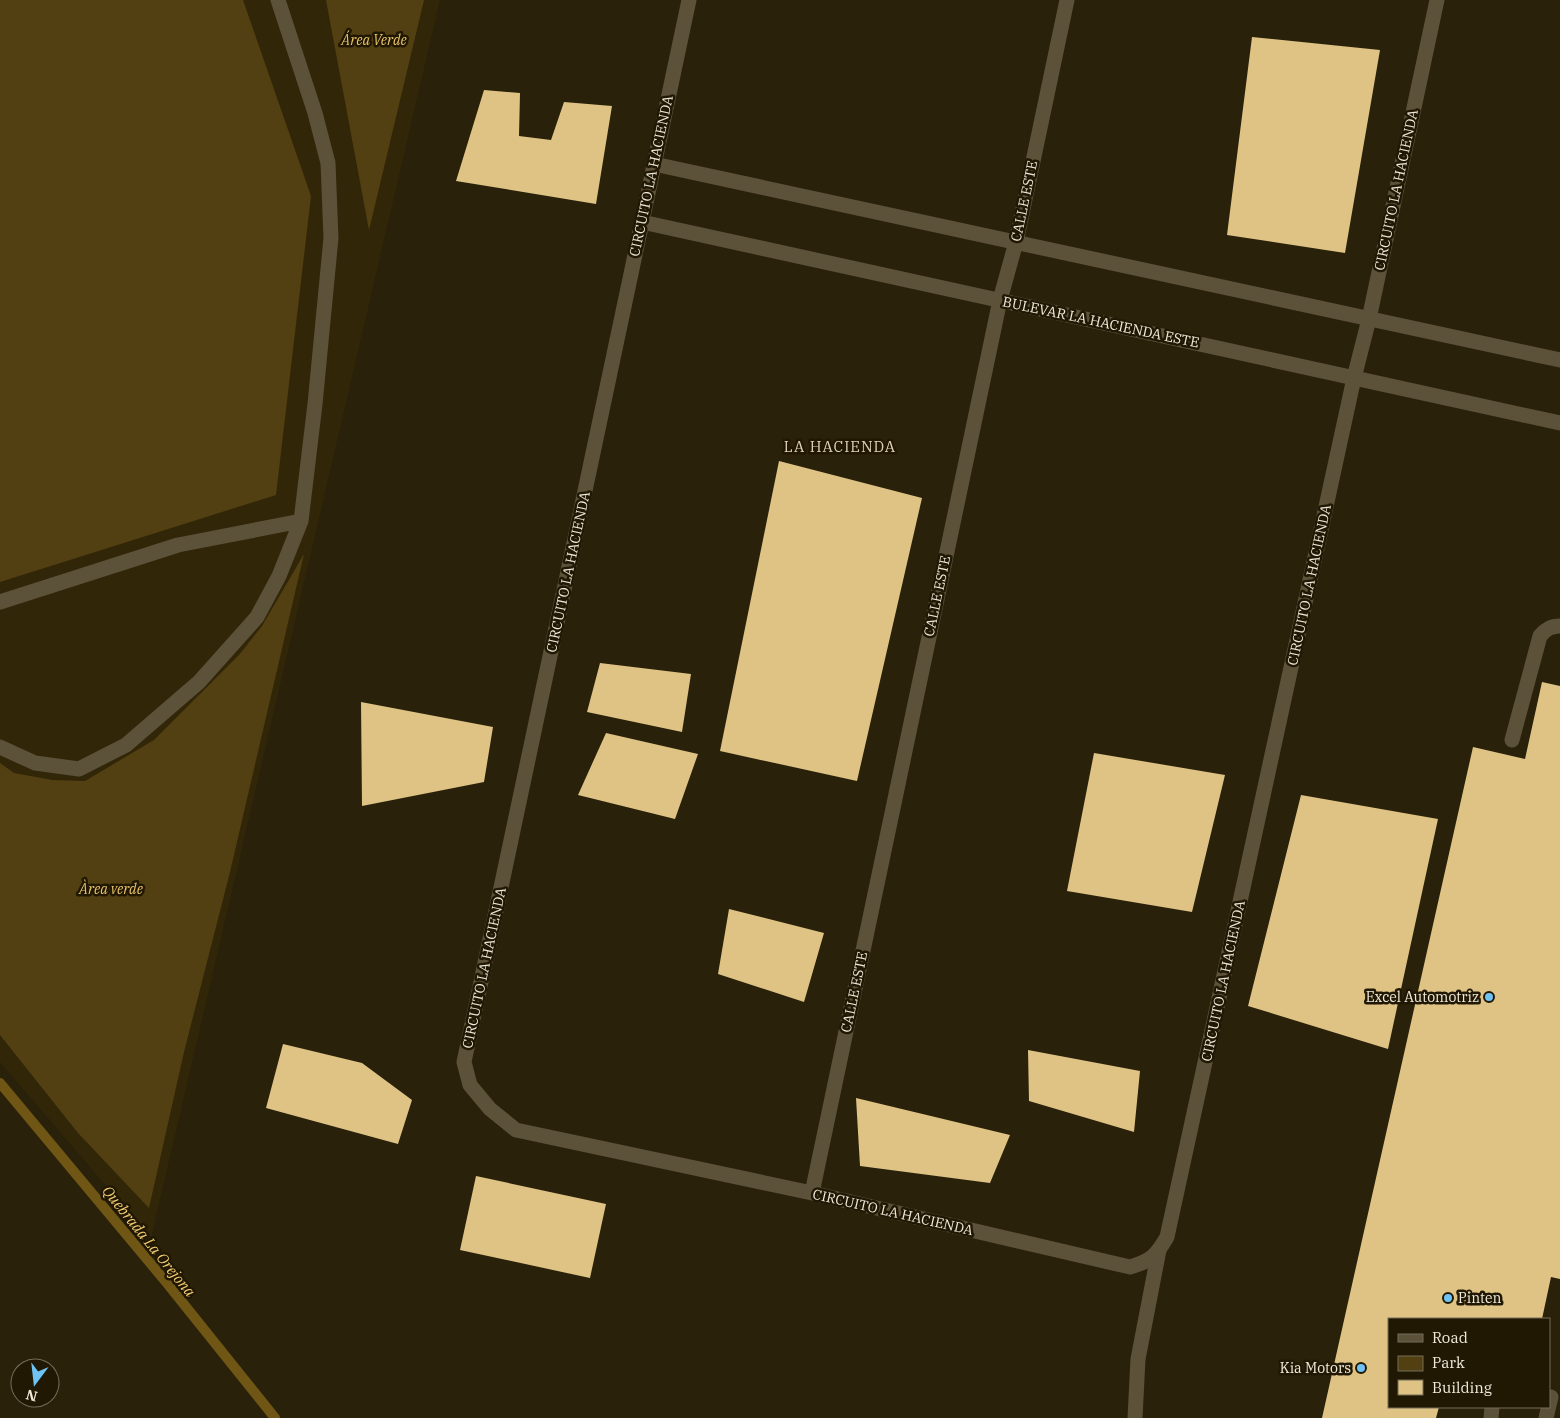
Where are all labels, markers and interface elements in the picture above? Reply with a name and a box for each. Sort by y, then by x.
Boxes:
park label: Área Verde [340,30,407,49]
street label: CIRCUITO LA HACIENDA [625,93,677,258]
street label: CIRCUITO LA HACIENDA [1370,107,1422,272]
street label: CALLE ESTE [1007,159,1041,243]
street label: BULEVAR LA HACIENDA ESTE [1001,292,1201,352]
district label: LA HACIENDA [784,437,896,456]
street label: CIRCUITO LA HACIENDA [542,489,594,654]
street label: CIRCUITO LA HACIENDA [1283,502,1335,667]
street label: CALLE ESTE [920,554,954,638]
park label: Àrea verde [78,879,144,898]
street label: CIRCUITO LA HACIENDA [458,885,510,1050]
street label: CIRCUITO LA HACIENDA [1197,898,1249,1063]
street label: CALLE ESTE [837,950,871,1034]
place label: Excel Automotriz [1366,988,1479,1006]
marker: Excel Automotriz [1483,991,1495,1003]
water label: Quebrada La Orejona [98,1182,200,1301]
street label: CIRCUITO LA HACIENDA [811,1185,975,1239]
place label: Pinten [1458,1289,1502,1307]
marker: Pinten [1442,1292,1454,1304]
legend [1388,1318,1550,1408]
text: Road [1432,1328,1468,1347]
text: Park [1432,1353,1465,1372]
north arrow [10,1358,60,1408]
place label: Kia Motors [1280,1359,1351,1377]
marker: Kia Motors [1355,1362,1367,1374]
text: Building [1432,1378,1492,1397]
text: N [24,1385,39,1406]

